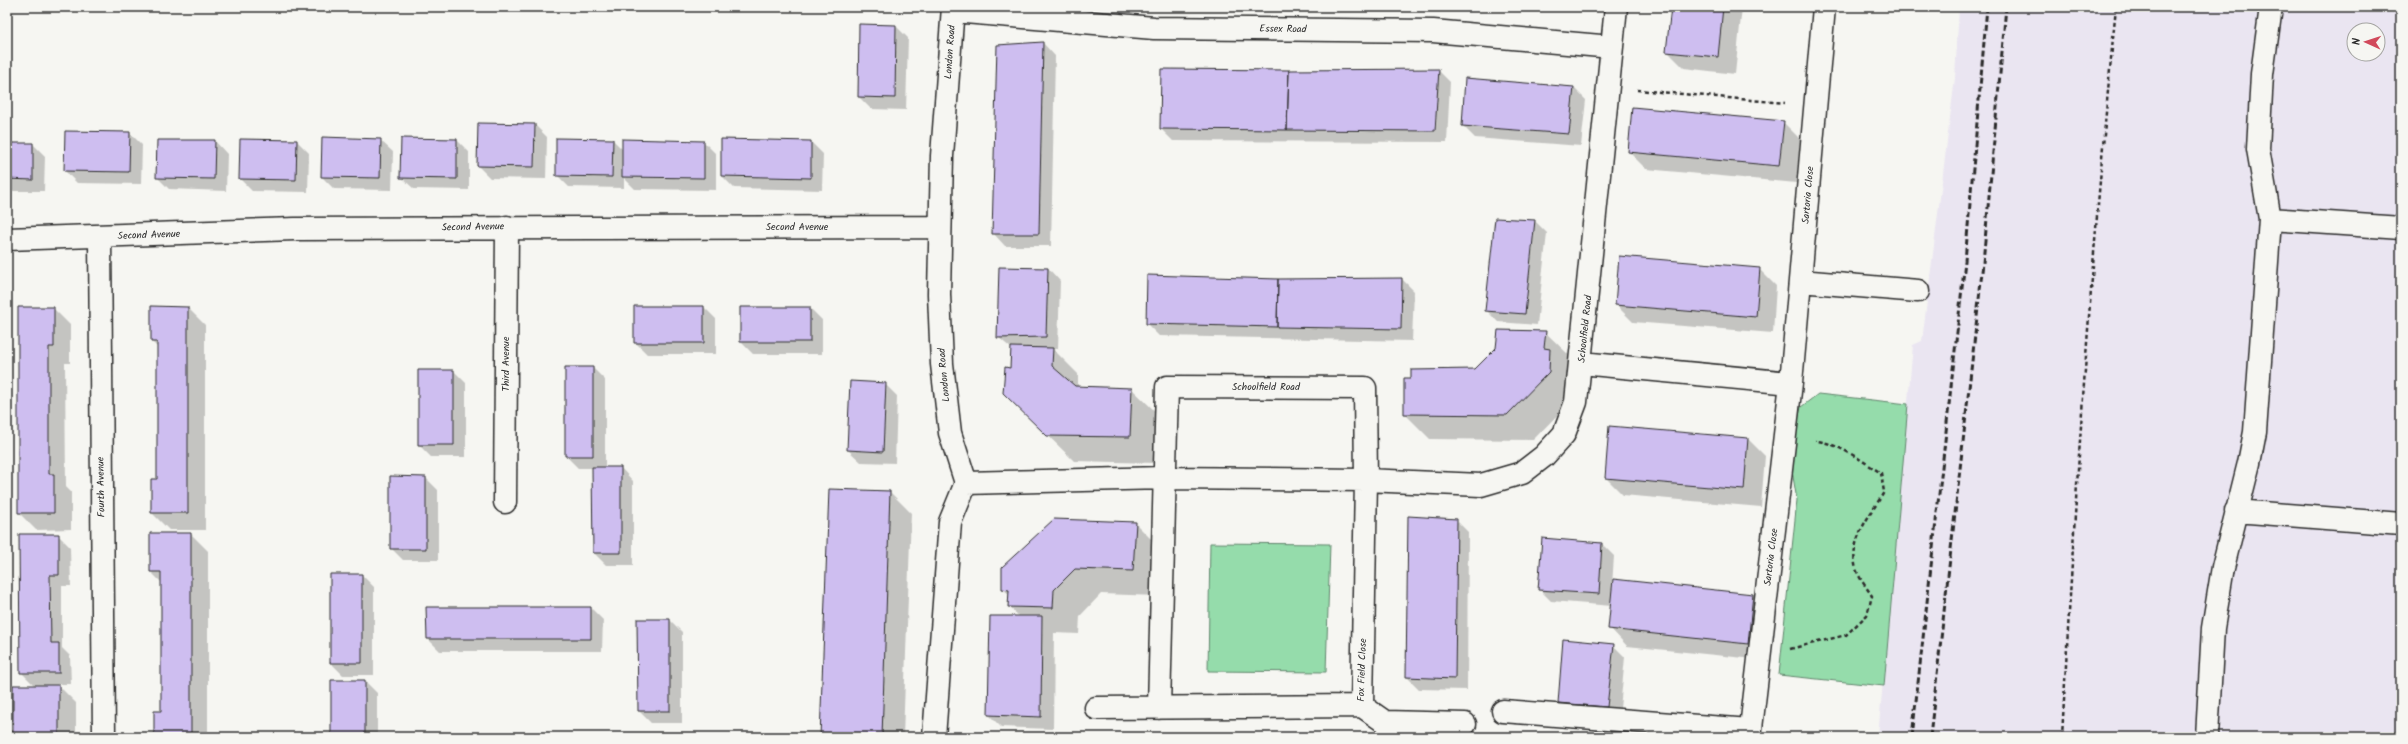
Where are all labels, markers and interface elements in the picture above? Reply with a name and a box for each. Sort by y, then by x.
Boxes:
street label: Essex Road [1259,21,1308,37]
north arrow [2346,22,2386,62]
street label: London Road [940,23,960,80]
text: N [2348,38,2366,45]
street label: Sartoria Close [1798,165,1819,225]
street label: Second Avenue [442,218,505,236]
street label: Second Avenue [766,219,829,235]
street label: Second Avenue [117,226,181,244]
street label: Schoolfield Road [1573,293,1597,364]
street label: Third Avenue [498,336,514,391]
street label: London Road [934,346,954,403]
street label: Schoolfield Road [1232,379,1301,395]
street label: Fourth Avenue [92,456,110,517]
street label: Sartoria Close [1760,527,1783,587]
street label: Fox Field Close [1353,638,1371,702]

